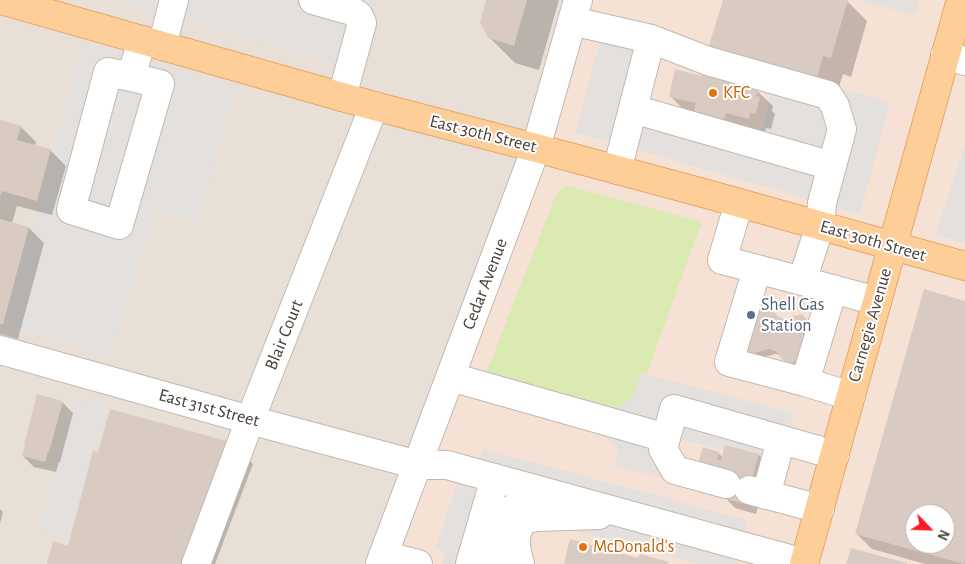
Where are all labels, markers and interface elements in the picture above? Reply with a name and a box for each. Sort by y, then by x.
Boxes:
place label: KFC [723,82,750,104]
marker: KFC [707,87,719,99]
street label: East 30th Street [427,110,539,158]
street label: East 30th Street [817,216,929,266]
street label: Cedar Avenue [458,235,512,333]
street label: Carnegie Avenue [843,266,897,384]
place label: Shell Gas Station [761,294,824,336]
street label: Blair Court [260,297,308,373]
marker: Shell Gas Station [745,309,757,321]
street label: East 31st Street [156,384,262,432]
north arrow [905,504,955,554]
text: N [934,527,951,542]
place label: McDonald's [593,536,675,558]
marker: McDonald's [577,541,589,553]

